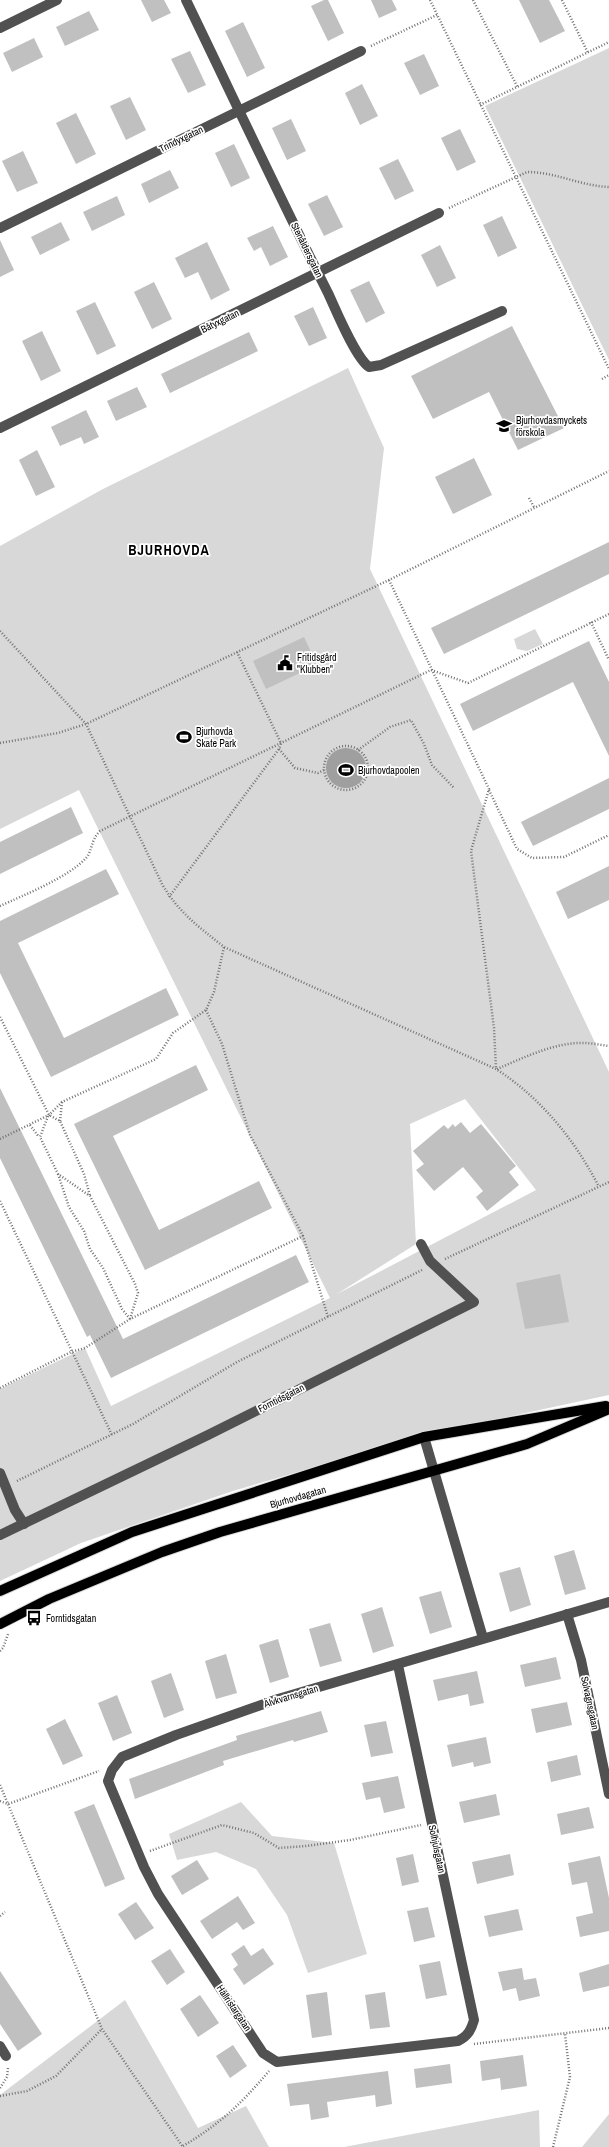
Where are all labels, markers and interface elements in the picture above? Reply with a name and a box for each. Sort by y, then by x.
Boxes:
street label: Trindyxgatan [157,123,205,155]
street label: Stenåldersgatan [288,220,326,280]
street label: Båtyxgatan [199,306,241,336]
place label: Bjurhovdasmyckets förskola [516,414,587,439]
school or university icon: Bjurhovdasmyckets förskola [495,417,513,435]
district label: BJURHOVDA [128,541,210,559]
place label: Fritidsgård "Klubben" [297,651,337,676]
public building icon: Fritidsgård "Klubben" [276,654,294,672]
place label: Bjurhovda Skate Park [196,725,237,750]
sports icon: Bjurhovda Skate Park [175,728,193,746]
sports icon: Bjurhovdapoolen [337,761,355,779]
place label: Bjurhovdapoolen [358,764,420,777]
street label: Forntidsgatan [256,1381,306,1415]
street label: Bjurhovdagatan [269,1483,327,1511]
bus stop icon: Forntidsgatan [25,1609,43,1627]
place label: Forntidsgatan [46,1612,96,1625]
street label: Solvagnsgatan [578,1675,602,1731]
street label: Älvkvarnsgatan [261,1682,320,1711]
street label: Solhjulsgatan [426,1824,448,1874]
street label: Hällristargatan [214,1982,254,2034]

